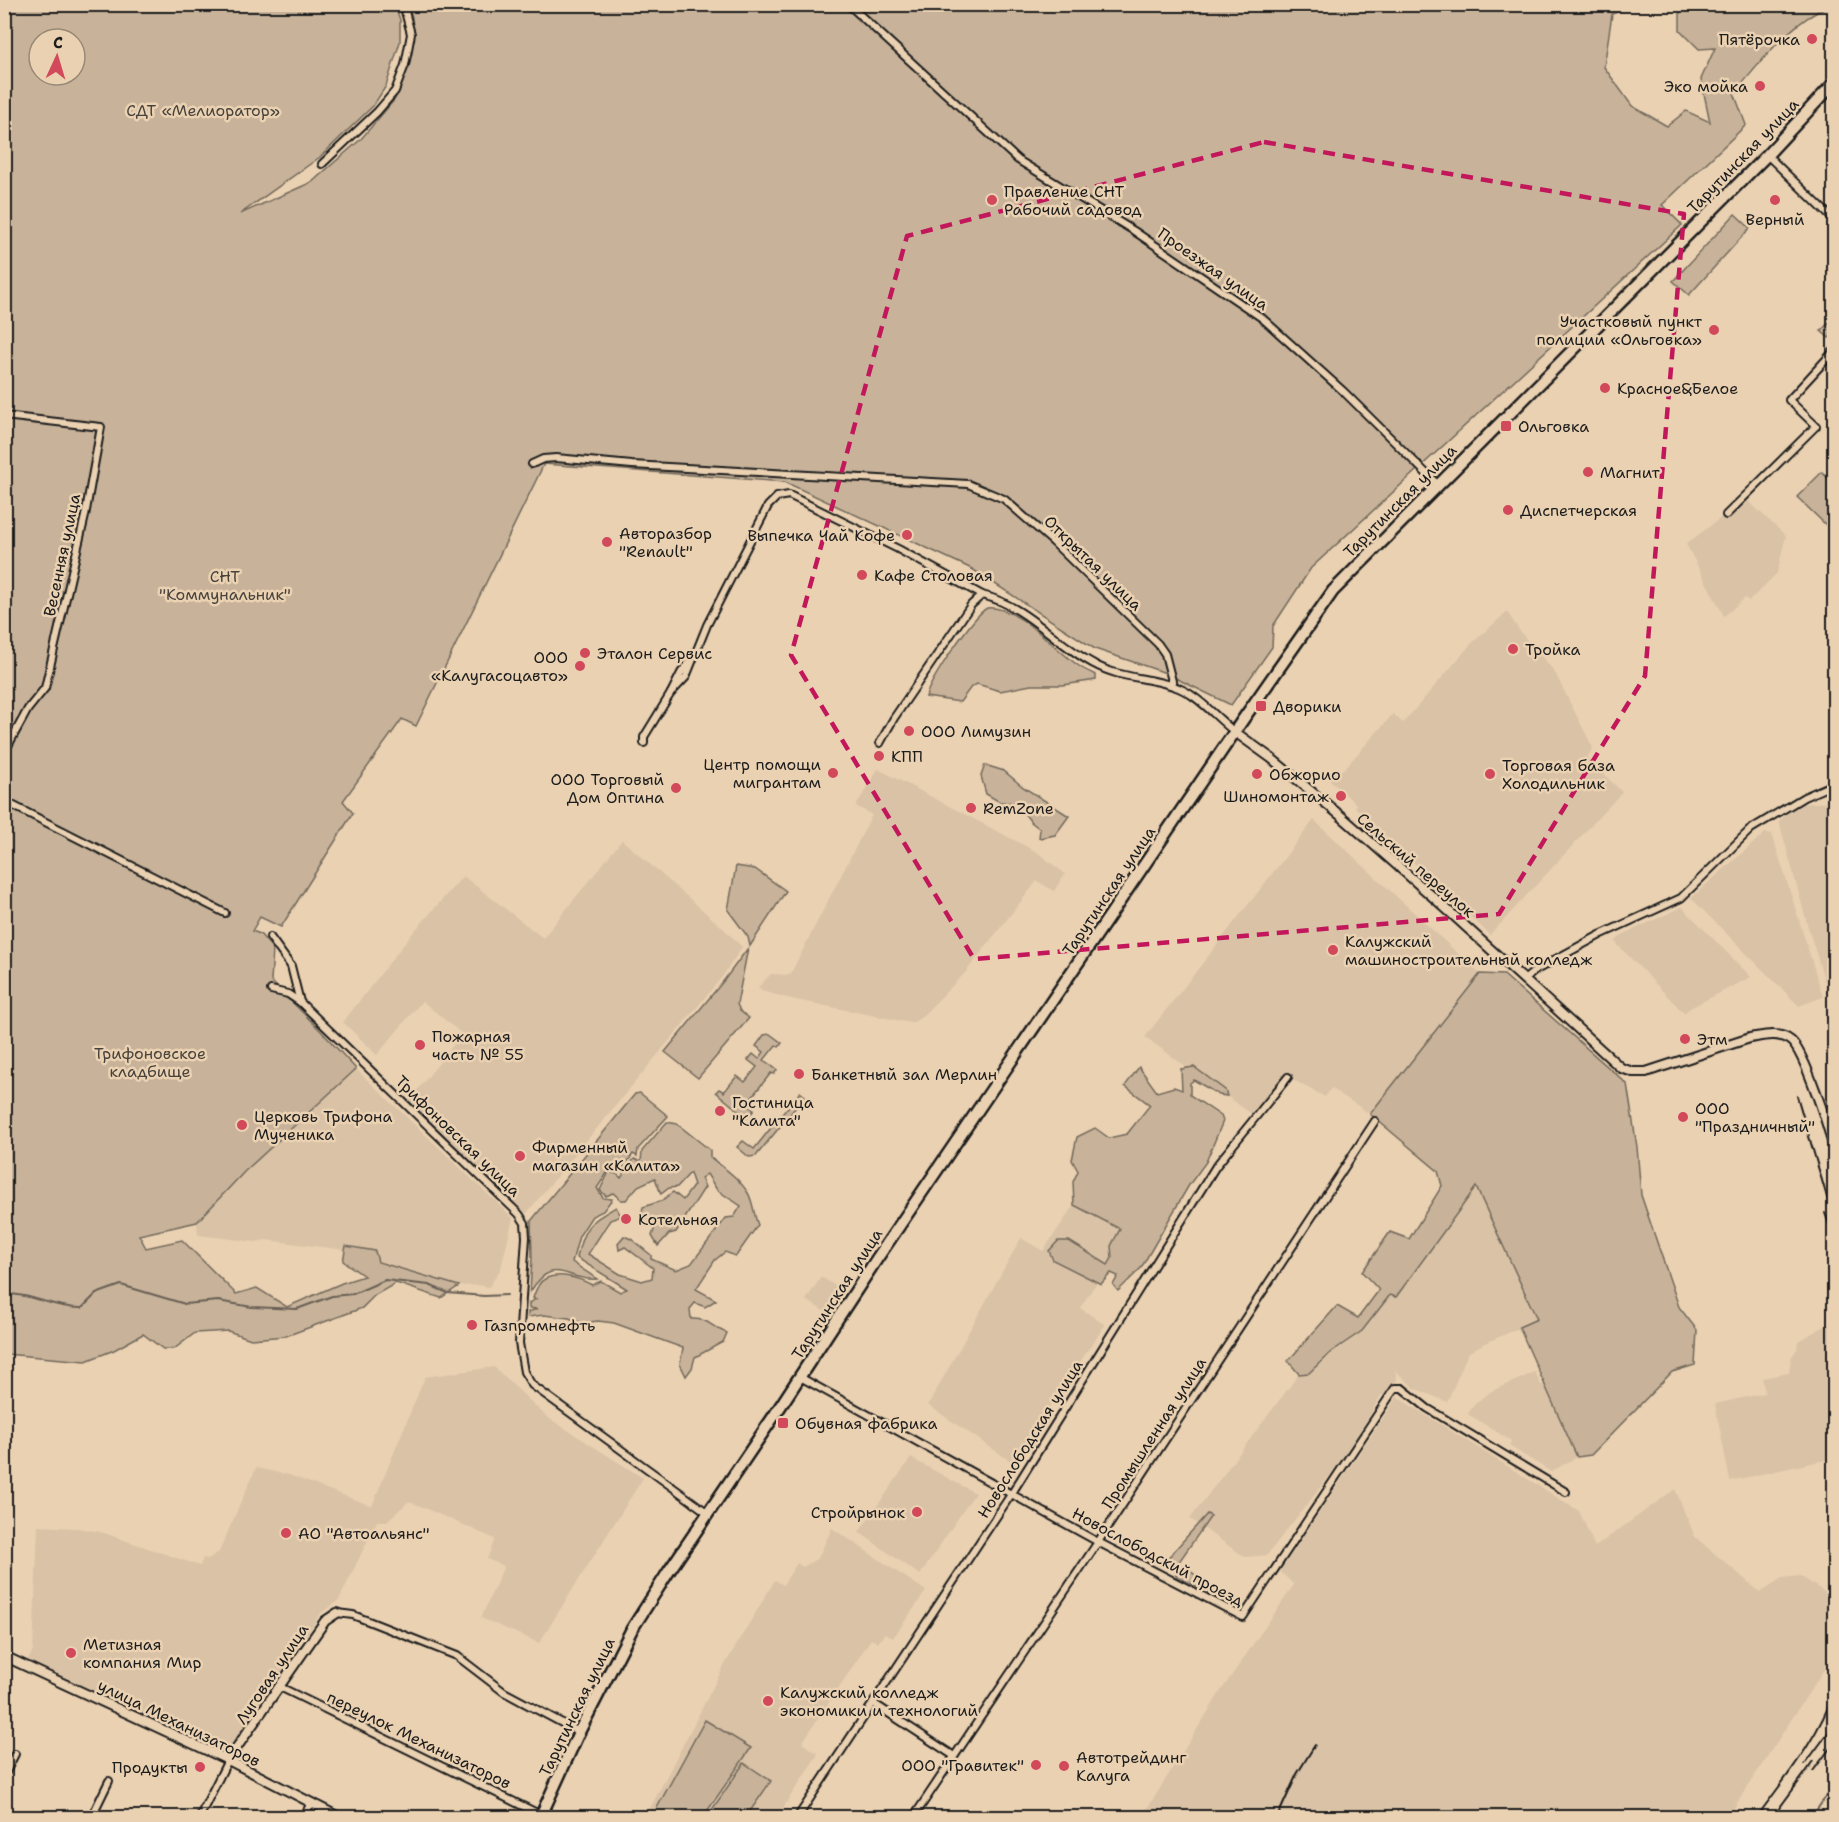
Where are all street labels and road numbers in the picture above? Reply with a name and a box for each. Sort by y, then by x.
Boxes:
street label: Тарутинская улица [1683,94,1803,218]
street label: Проезжая улица [1154,223,1273,315]
street label: Тарутинская улица [1339,440,1461,562]
street label: Весенняя улица [39,492,85,618]
street label: Открытая улица [1039,511,1147,615]
street label: Сельский переулок [1353,808,1480,922]
street label: Тарутинская улица [1058,822,1160,960]
street label: Трифоновская улица [391,1071,525,1201]
street label: Тарутинская улица [787,1225,887,1363]
street label: Промышленная улица [1097,1353,1211,1513]
street label: Новослободская улица [973,1356,1087,1522]
street label: Новослободский проезд [1068,1503,1248,1611]
street label: Луговая улица [231,1620,313,1728]
street label: Тарутинская улица [534,1634,620,1780]
street label: улица Механизаторов [94,1675,264,1771]
street label: переулок Механизаторов [324,1686,514,1794]

